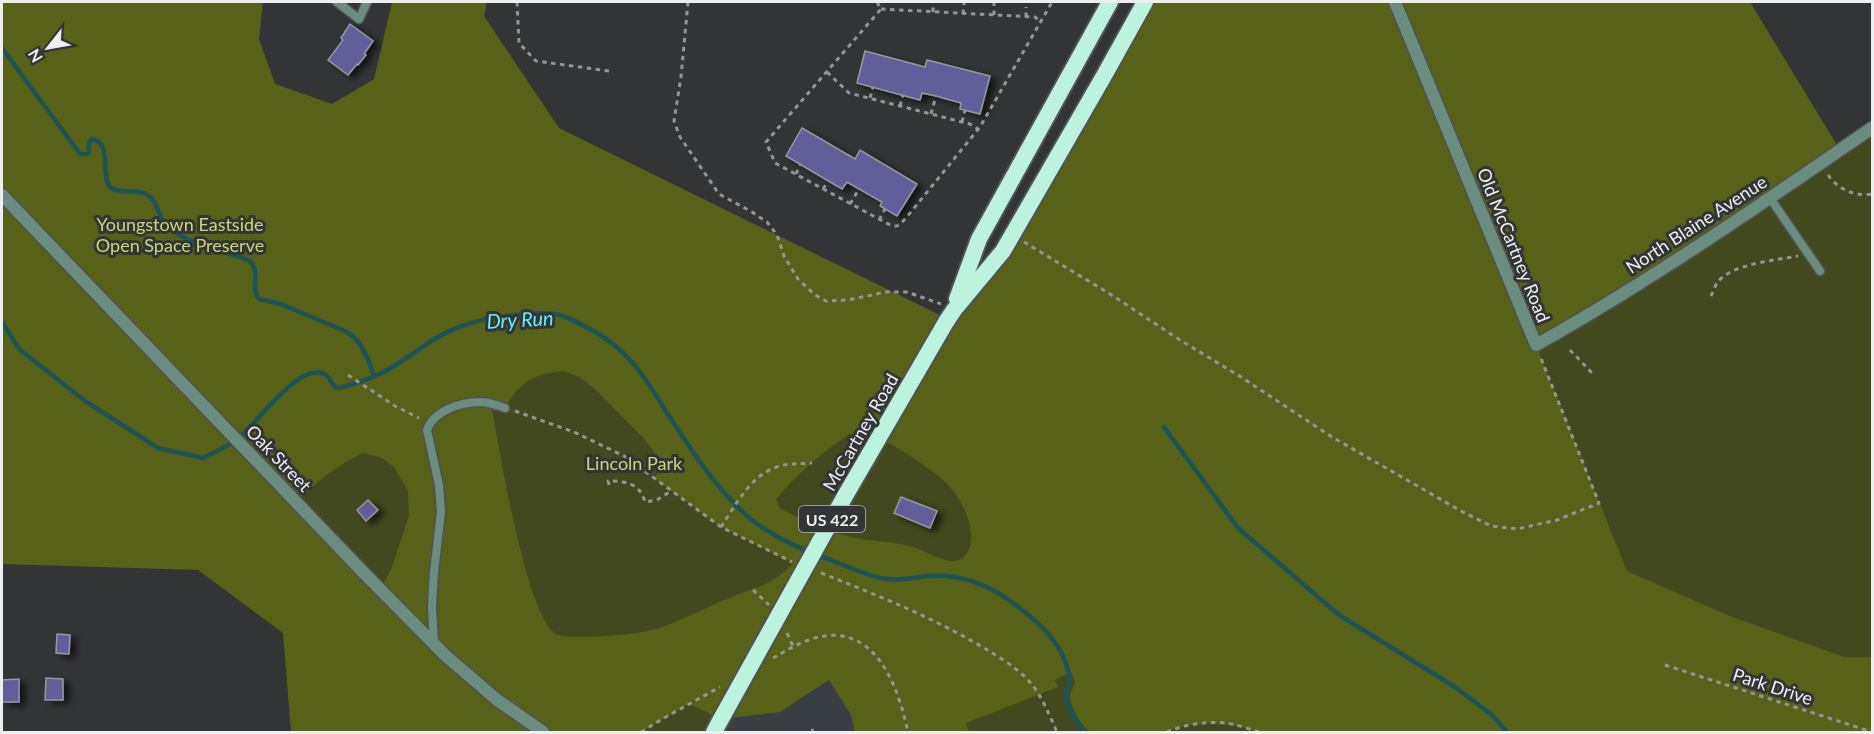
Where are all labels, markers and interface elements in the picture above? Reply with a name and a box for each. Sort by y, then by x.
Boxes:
north arrow [18,18,78,78]
text: N [23,46,46,66]
street label: Old McCartney Road [1473,165,1555,325]
street label: North Blaine Avenue [1621,170,1771,278]
park label: Youngstown Eastside Open Space Preserve [96,213,264,256]
water label: Dry Run [486,305,554,333]
street label: McCartney Road [818,370,902,494]
street label: Oak Street [242,420,317,496]
park label: Lincoln Park [586,452,683,474]
road number: US 422 [799,506,865,532]
street label: Park Drive [1730,663,1816,709]

